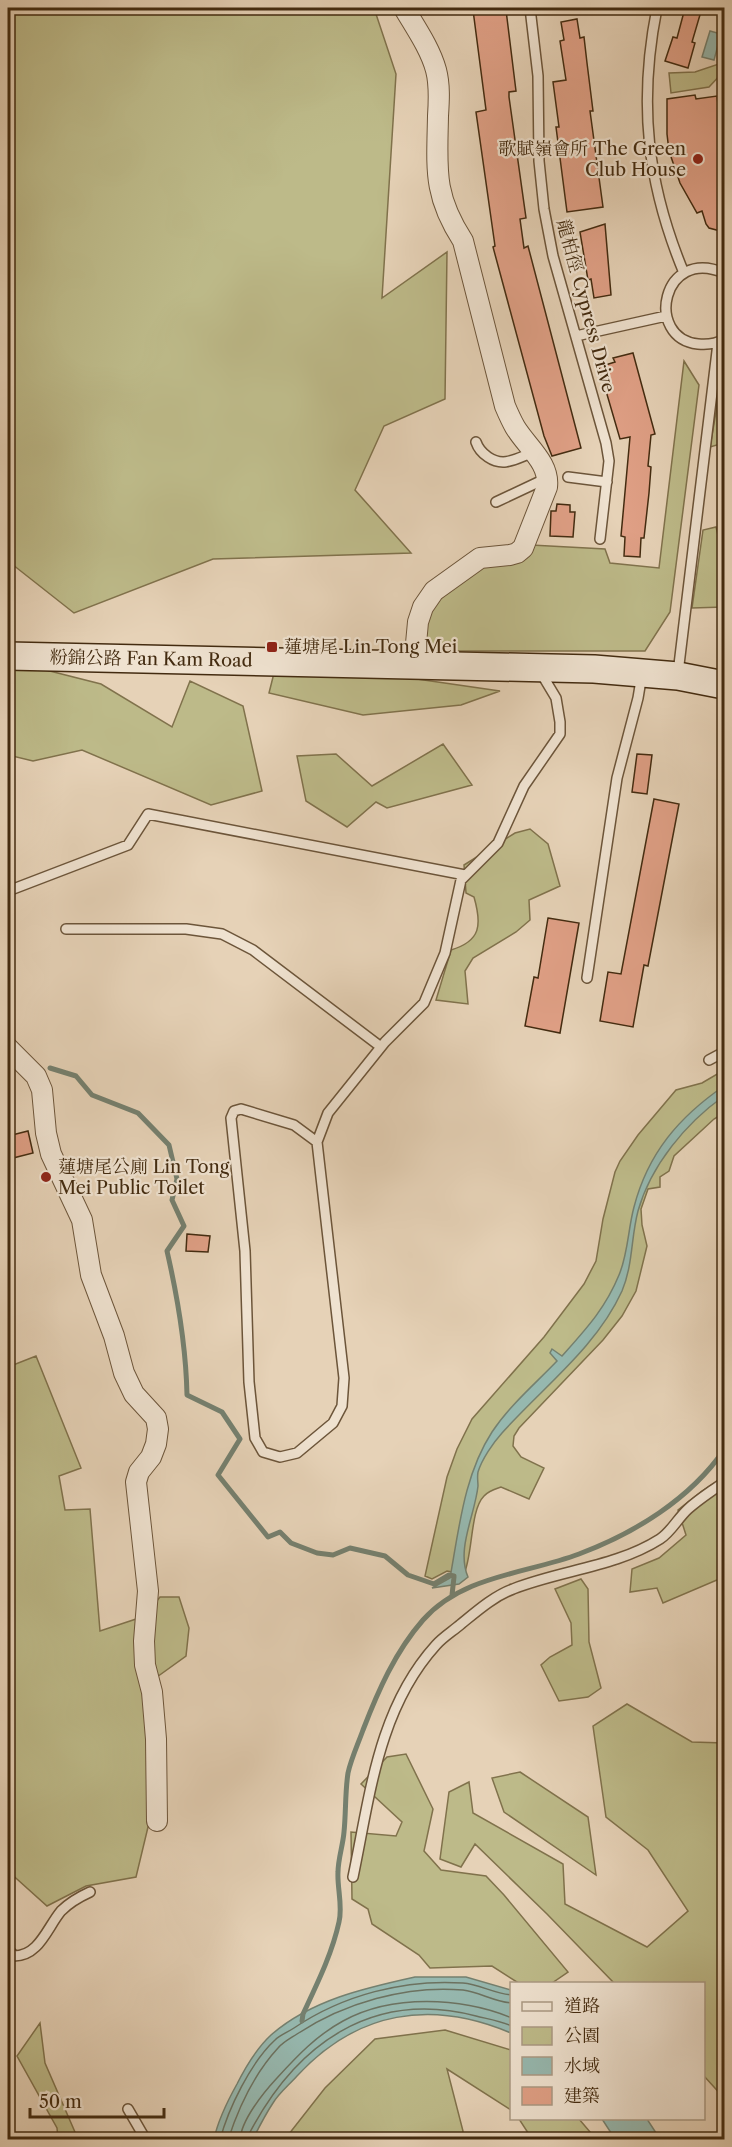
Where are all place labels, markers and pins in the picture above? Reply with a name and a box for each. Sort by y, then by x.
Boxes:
place label: 歌賦嶺會所 The Green Club House [498,138,686,181]
marker: 歌賦嶺會所 The Green Club House [691,152,705,166]
place label: 蓮塘尾 Lin Tong Mei [284,636,458,658]
marker: 蓮塘尾 Lin Tong Mei [265,640,279,654]
place label: 蓮塘尾公廁 Lin Tong Mei Public Toilet [58,1156,230,1199]
marker: 蓮塘尾公廁 Lin Tong Mei Public Toilet [39,1170,53,1184]

